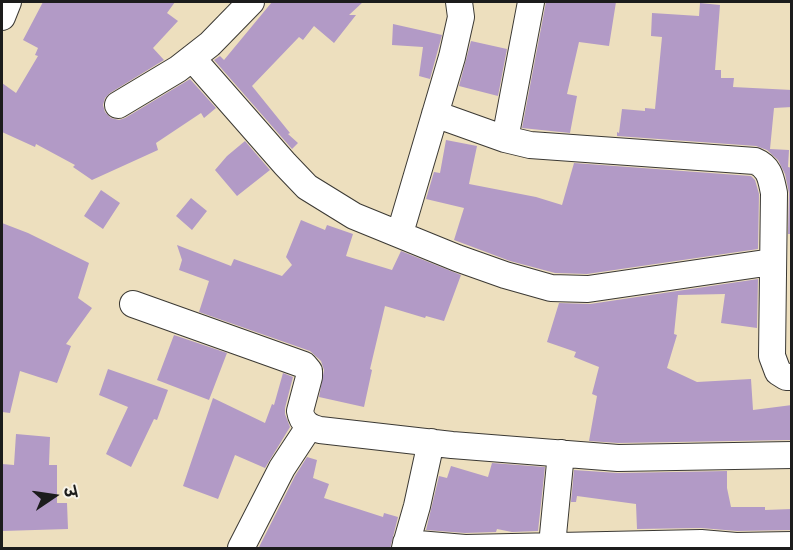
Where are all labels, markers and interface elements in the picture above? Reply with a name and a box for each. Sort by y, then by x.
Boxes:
north arrow [24,466,84,526]
text: उ [59,484,84,500]

